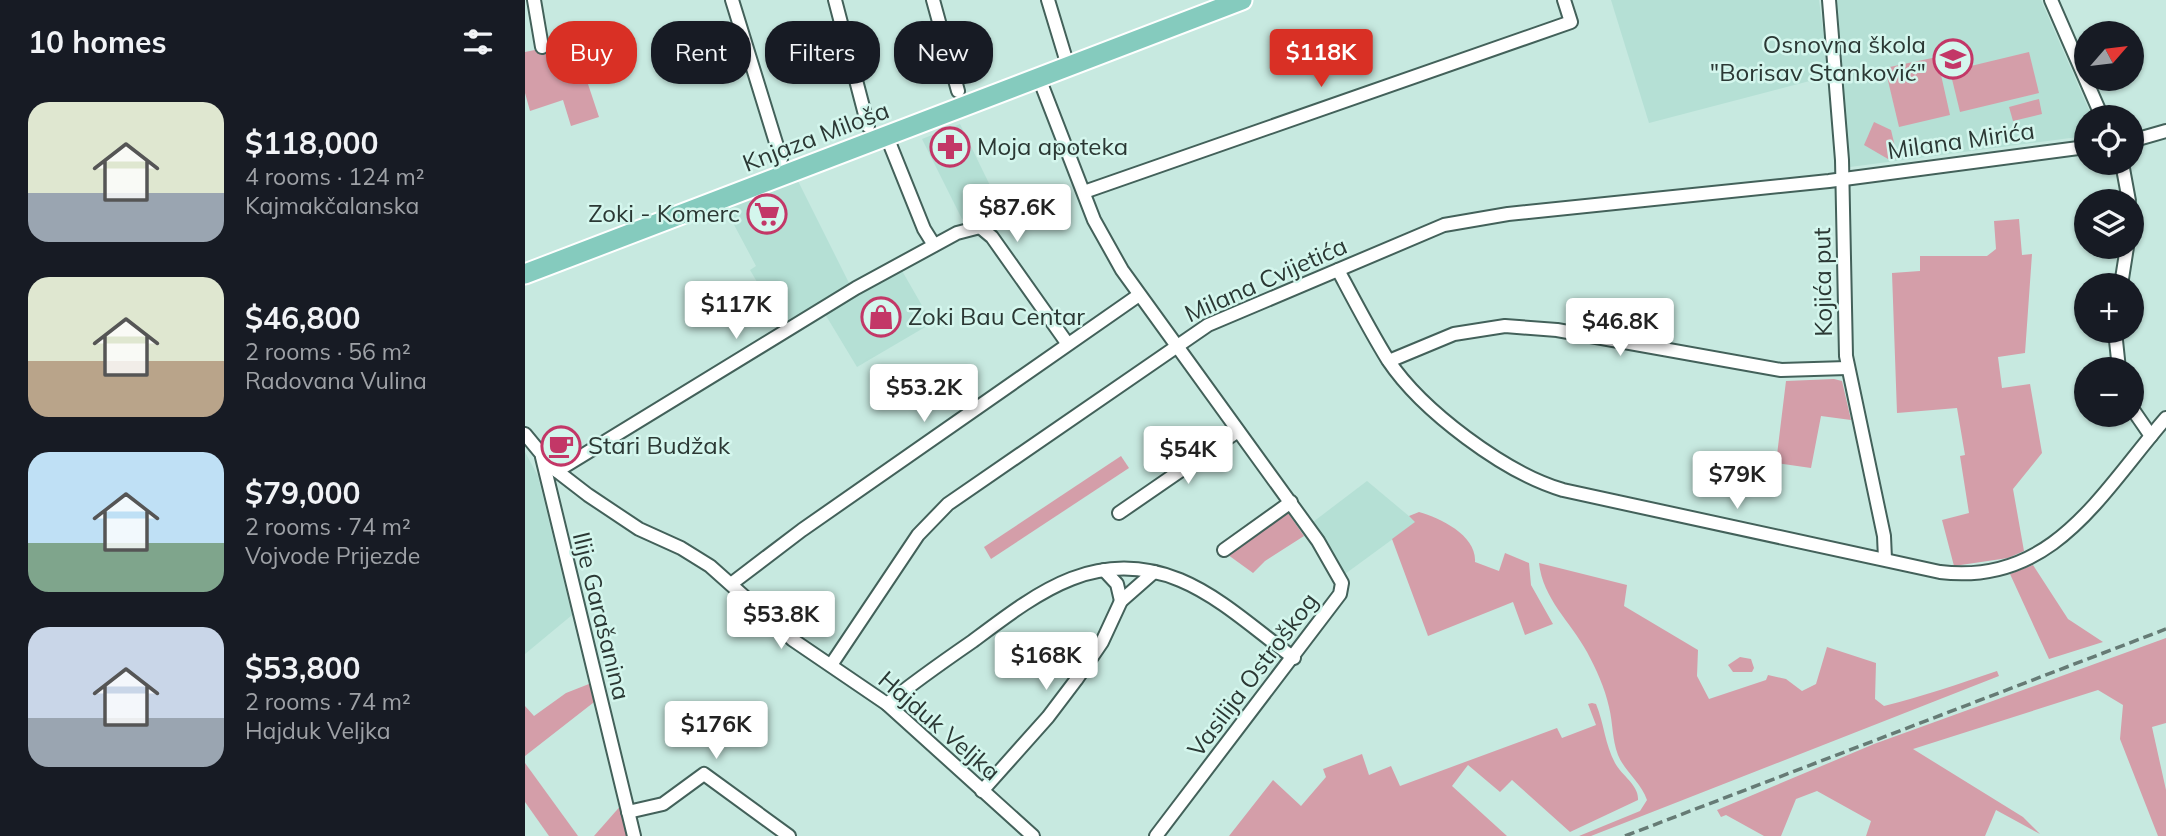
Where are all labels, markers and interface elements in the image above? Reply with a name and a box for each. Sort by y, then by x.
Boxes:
chip: Buy [546,21,637,84]
chip: Rent [651,21,751,84]
chip: Filters [765,21,880,84]
chip: New [894,21,993,84]
north arrow [2074,21,2144,91]
map controls [2074,21,2144,427]
text: 10 homes [28,23,167,61]
icon: filters [459,23,497,61]
pin: $118K [1272,29,1370,89]
place label: Osnovna škola "Borisav Stanković" [1710,29,1926,87]
text: $118K [1286,37,1356,66]
school or university icon: Osnovna škola "Borisav Stanković" [1932,38,1974,80]
street label: Knjaza Miloša [738,94,893,178]
button: locate [2074,105,2144,175]
street label: Milana Mirića [1885,115,2036,165]
text: $118,000 [245,124,378,162]
pharmacy icon: Moja apoteka [929,126,971,168]
icon: home [84,130,168,214]
place label: Moja apoteka [977,131,1128,161]
text: 4 rooms · 124 m² [245,162,425,191]
pin: $87.6K [960,184,1074,244]
button: layers [2074,189,2144,259]
text: Kajmakčalanska [245,191,419,220]
text: $87.6K [979,192,1055,221]
supermarket icon: Zoki - Komerc [746,193,788,235]
place label: Zoki - Komerc [588,198,740,228]
street label: Kojića put [1806,227,1838,337]
street label: Milana Cvijetića [1180,230,1351,328]
button: + [2074,273,2144,343]
pin: $117K [687,282,785,341]
text: $117K [701,289,771,318]
shop icon: Zoki Bau Centar [860,296,902,338]
pin: $46.8K [1563,298,1677,358]
text: $46,800 [245,299,360,337]
place label: Zoki Bau Centar [908,301,1085,331]
icon: home [84,305,168,389]
text: $46.8K [1582,306,1658,335]
text: 2 rooms · 56 m² [245,337,411,366]
button: − [2074,357,2144,427]
pin: $53.2K [867,364,981,424]
text: Radovana Vulina [245,366,427,395]
text: $53.2K [886,372,962,401]
cafe icon: Stari Budžak [540,425,582,467]
pin: $54K [1147,426,1229,486]
place label: Stari Budžak [588,430,731,460]
text: $54K [1160,434,1216,463]
pin: $79K [1696,452,1778,511]
text: $79K [1709,459,1765,488]
text: $79,000 [245,474,360,512]
icon: home [84,480,168,564]
text: 2 rooms · 74 m² [245,512,411,541]
street label: Ilije Garašanina [567,529,637,703]
text: Vojvode Prijezde [245,541,420,570]
street label: Vasilija Ostroškog [1181,586,1324,763]
pin: $53.8K [724,592,838,651]
text: $53.8K [743,599,819,628]
pin: $168K [997,632,1095,692]
text: $168K [1011,640,1081,669]
text: $53,800 [245,649,360,687]
icon: home [84,655,168,739]
street label: Hajduk Veljka [873,664,1007,786]
text: 2 rooms · 74 m² [245,687,411,716]
pin: $176K [667,702,765,761]
text: $176K [681,709,751,738]
text: Hajduk Veljka [245,716,391,745]

